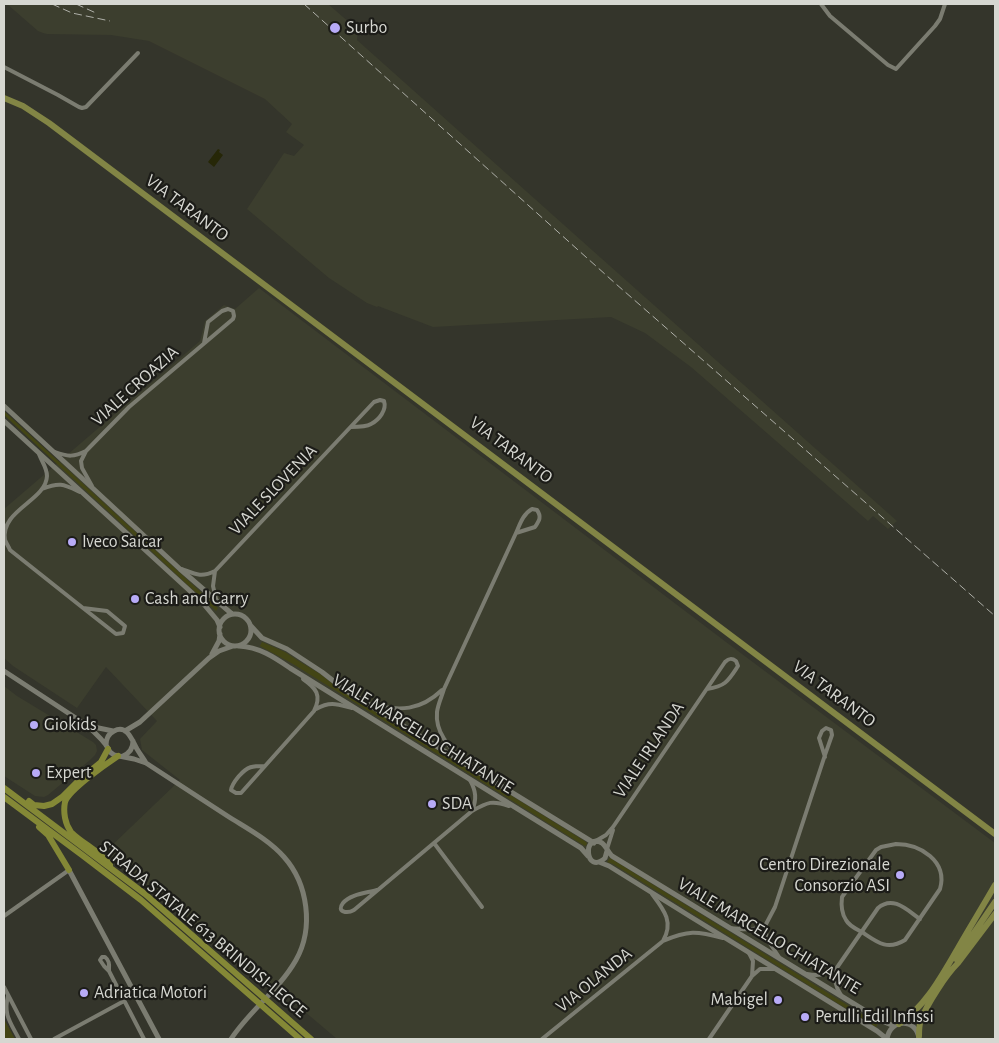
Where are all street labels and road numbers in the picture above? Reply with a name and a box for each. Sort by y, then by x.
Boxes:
street label: VIA TARANTO [141,170,233,246]
street label: VIALE CROAZIA [87,341,183,431]
street label: VIA TARANTO [465,412,557,488]
street label: VIALE SLOVENIA [224,440,322,540]
street label: VIA TARANTO [788,656,880,732]
street label: VIALE MARCELLO CHIATANTE [328,669,518,799]
street label: VIALE IRLANDA [609,698,689,802]
street label: STRADA STATALE 613 BRINDISI-LECCE [95,836,311,1022]
street label: VIALE MARCELLO CHIATANTE [674,873,864,999]
street label: VIA OLANDA [552,943,636,1017]

